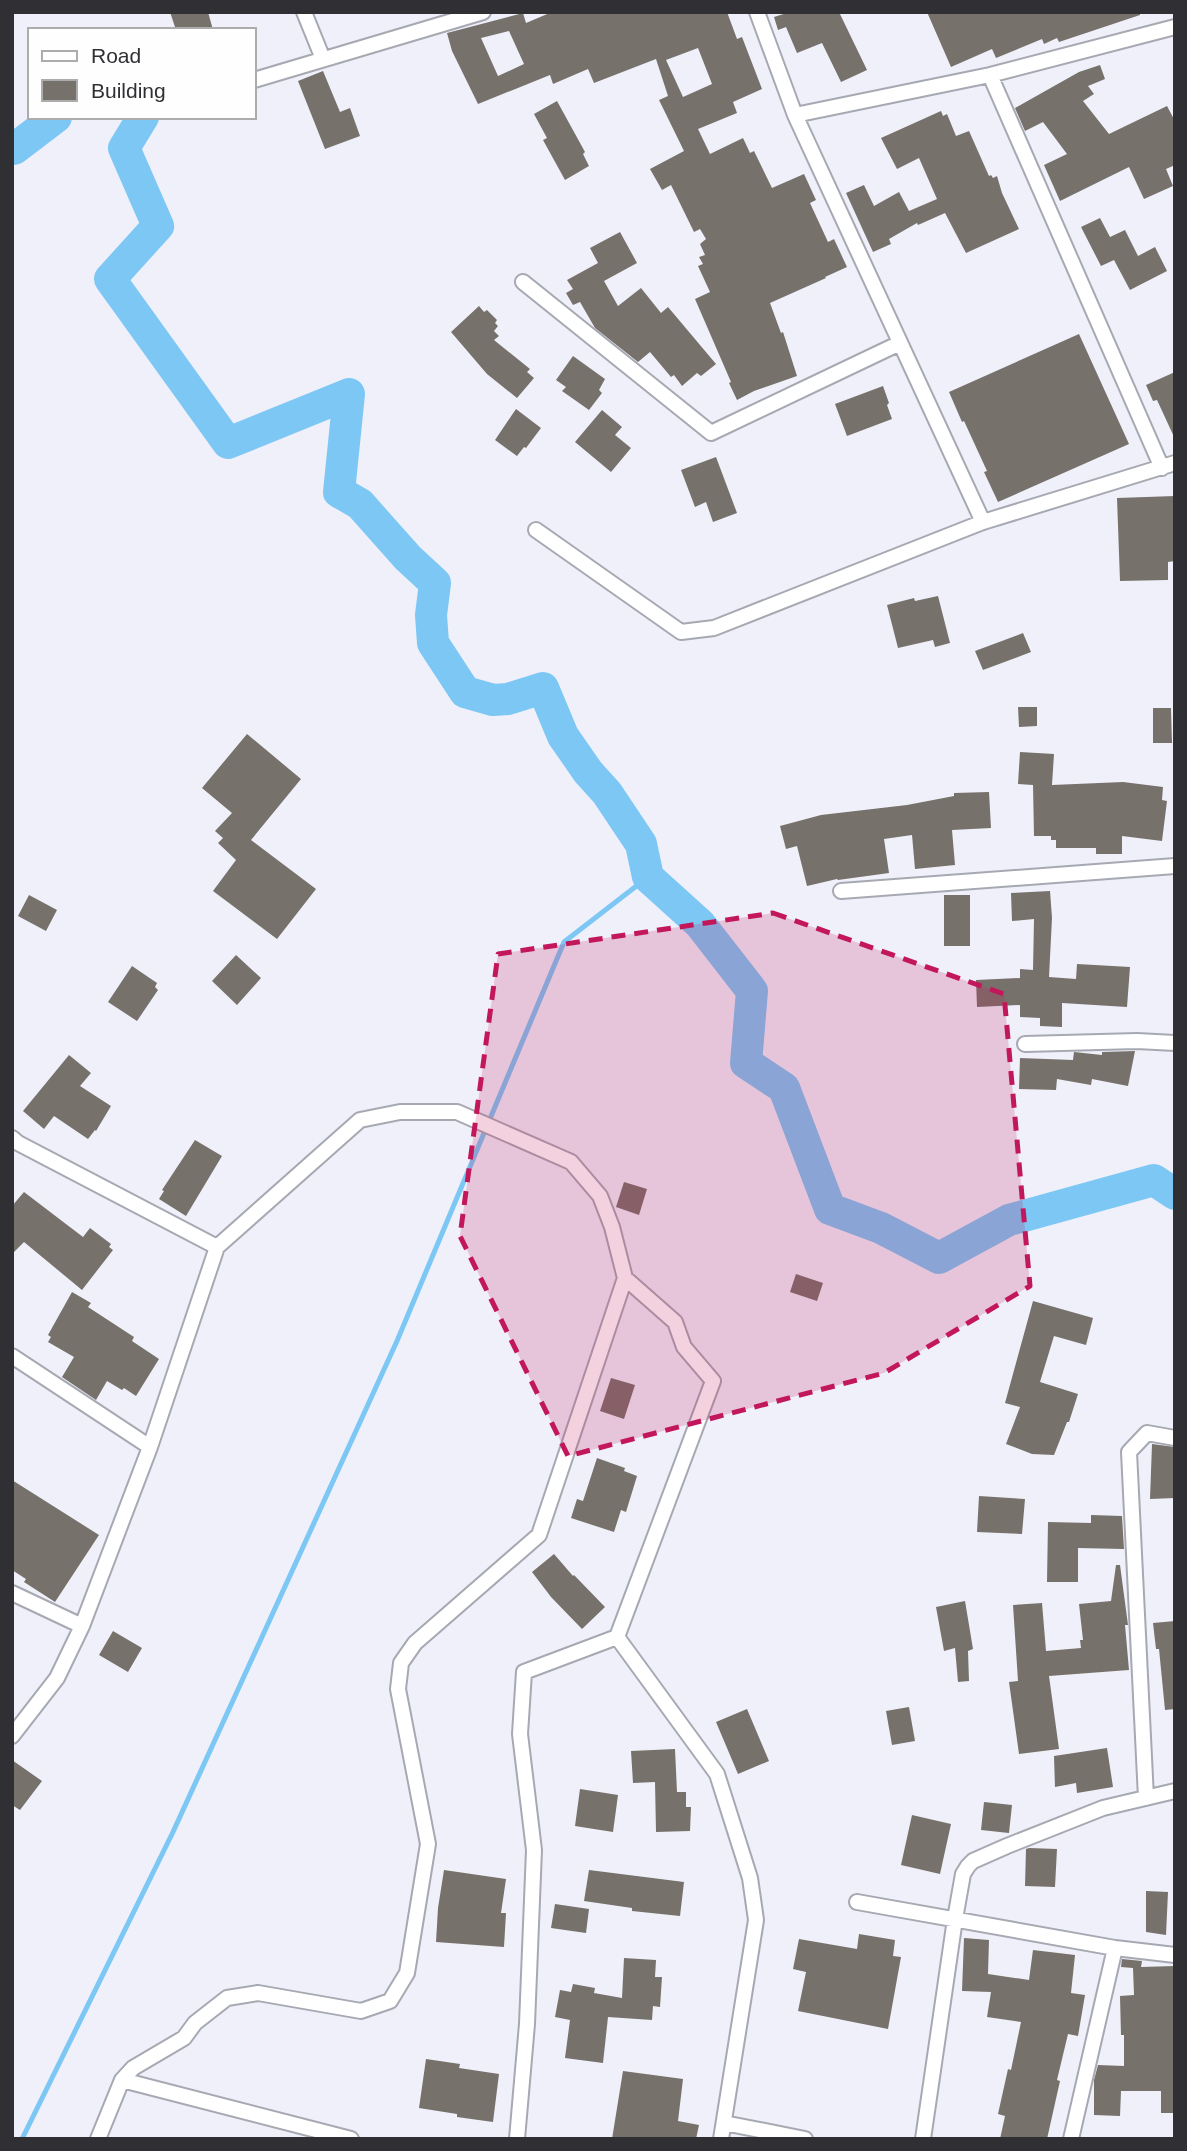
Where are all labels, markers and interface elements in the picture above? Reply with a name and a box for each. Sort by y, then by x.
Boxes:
legend [28,28,256,119]
text: Road [91,44,141,67]
text: Building [91,79,166,102]

